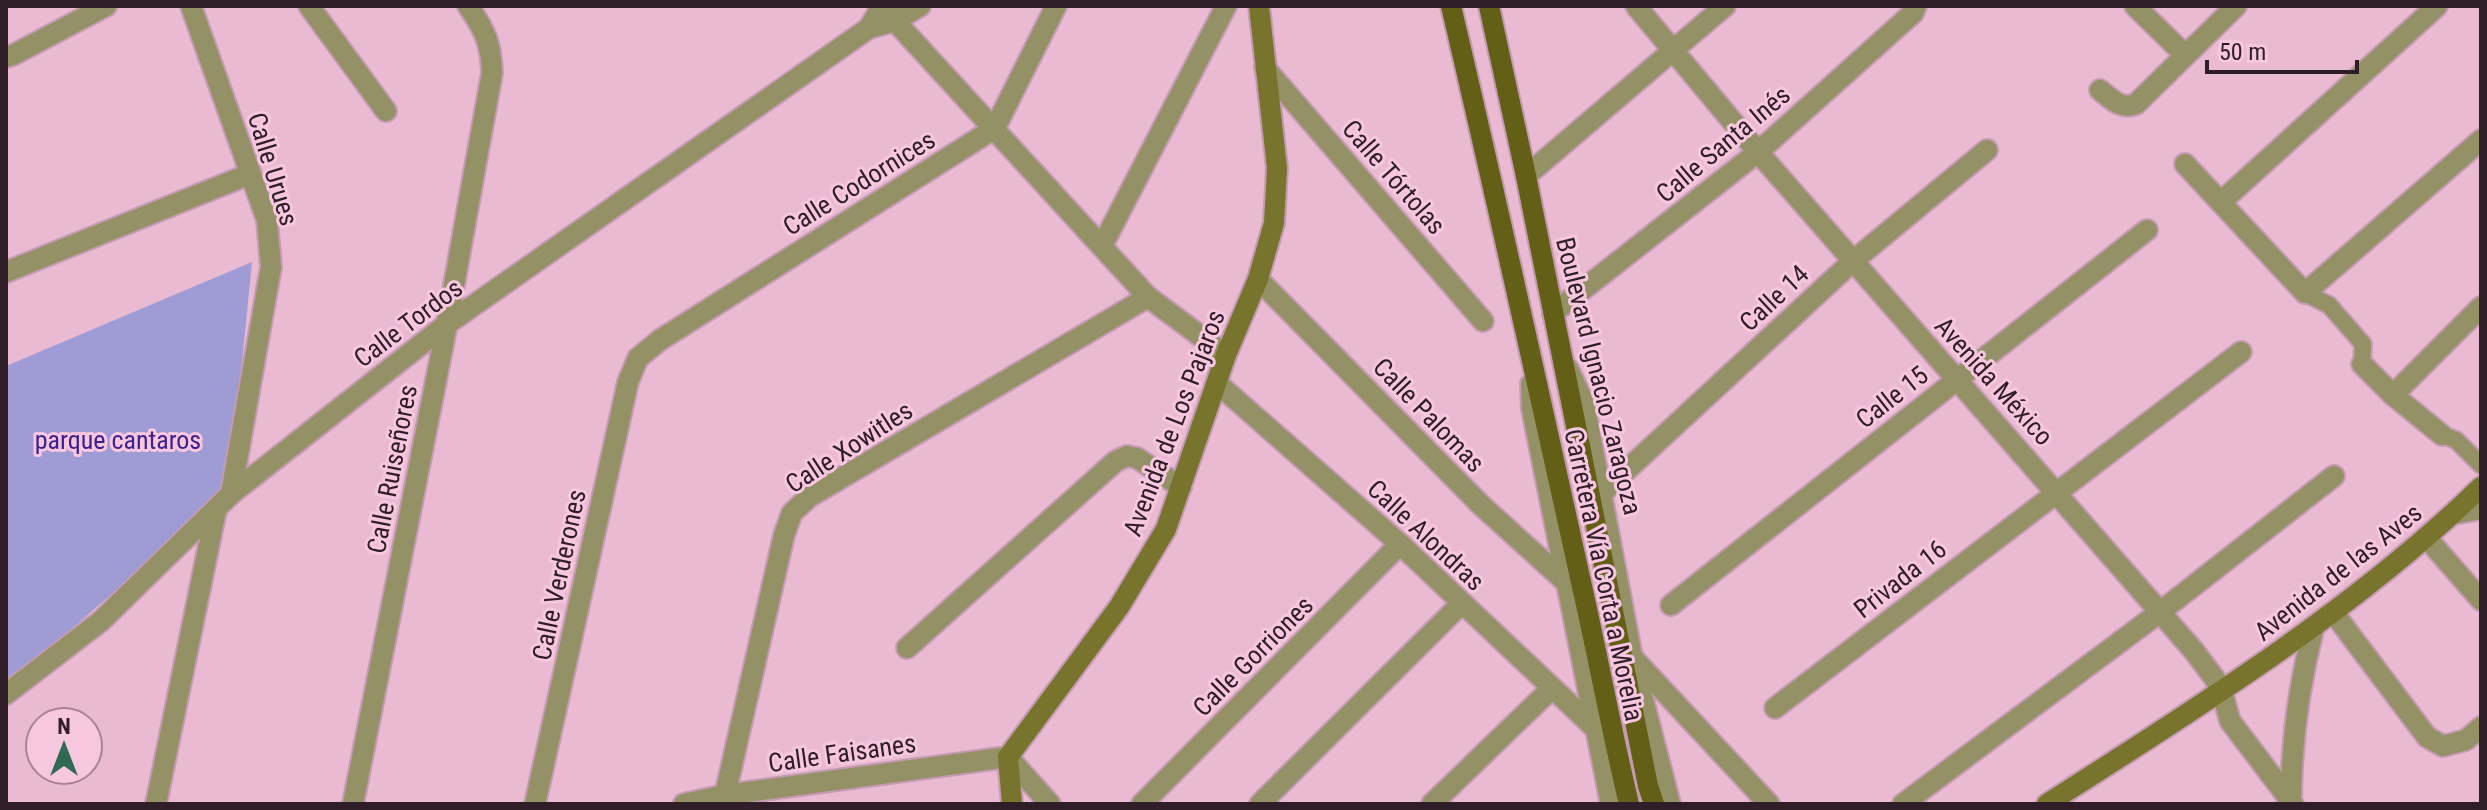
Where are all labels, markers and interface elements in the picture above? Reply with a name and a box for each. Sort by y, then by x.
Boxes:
scale bar [2207,24,2357,74]
text: 50 m [2219,38,2266,66]
street label: Calle Santa Inés [1650,79,1796,209]
street label: Calle Urues [242,109,304,229]
street label: Calle Tórtolas [1336,114,1452,240]
street label: Calle Codornices [777,124,941,242]
street label: Boulevard Ignacio Zaragoza [1550,234,1648,518]
street label: Calle 14 [1733,259,1815,337]
street label: Calle Tordos [348,273,468,373]
street label: Avenida de Los Pajaros [1117,306,1231,540]
street label: Avenida México [1929,311,2059,451]
street label: Calle Palomas [1367,352,1491,478]
street label: Calle 15 [1850,360,1934,434]
street label: Calle Ruiseñores [361,382,423,556]
street label: Calle Xowitles [780,395,918,499]
park label: parque cantaros [35,425,201,455]
street label: Carretera Vía Corta a Morelia [1558,426,1650,724]
street label: Calle Alondras [1361,473,1491,597]
street label: Calle Verderones [526,487,592,663]
street label: Avenida de las Aves [2248,497,2428,647]
street label: Privada 16 [1848,534,1952,624]
street label: Calle Gorriones [1187,590,1319,722]
north arrow [24,706,104,786]
text: N [57,714,71,739]
street label: Calle Faisanes [766,728,918,778]

